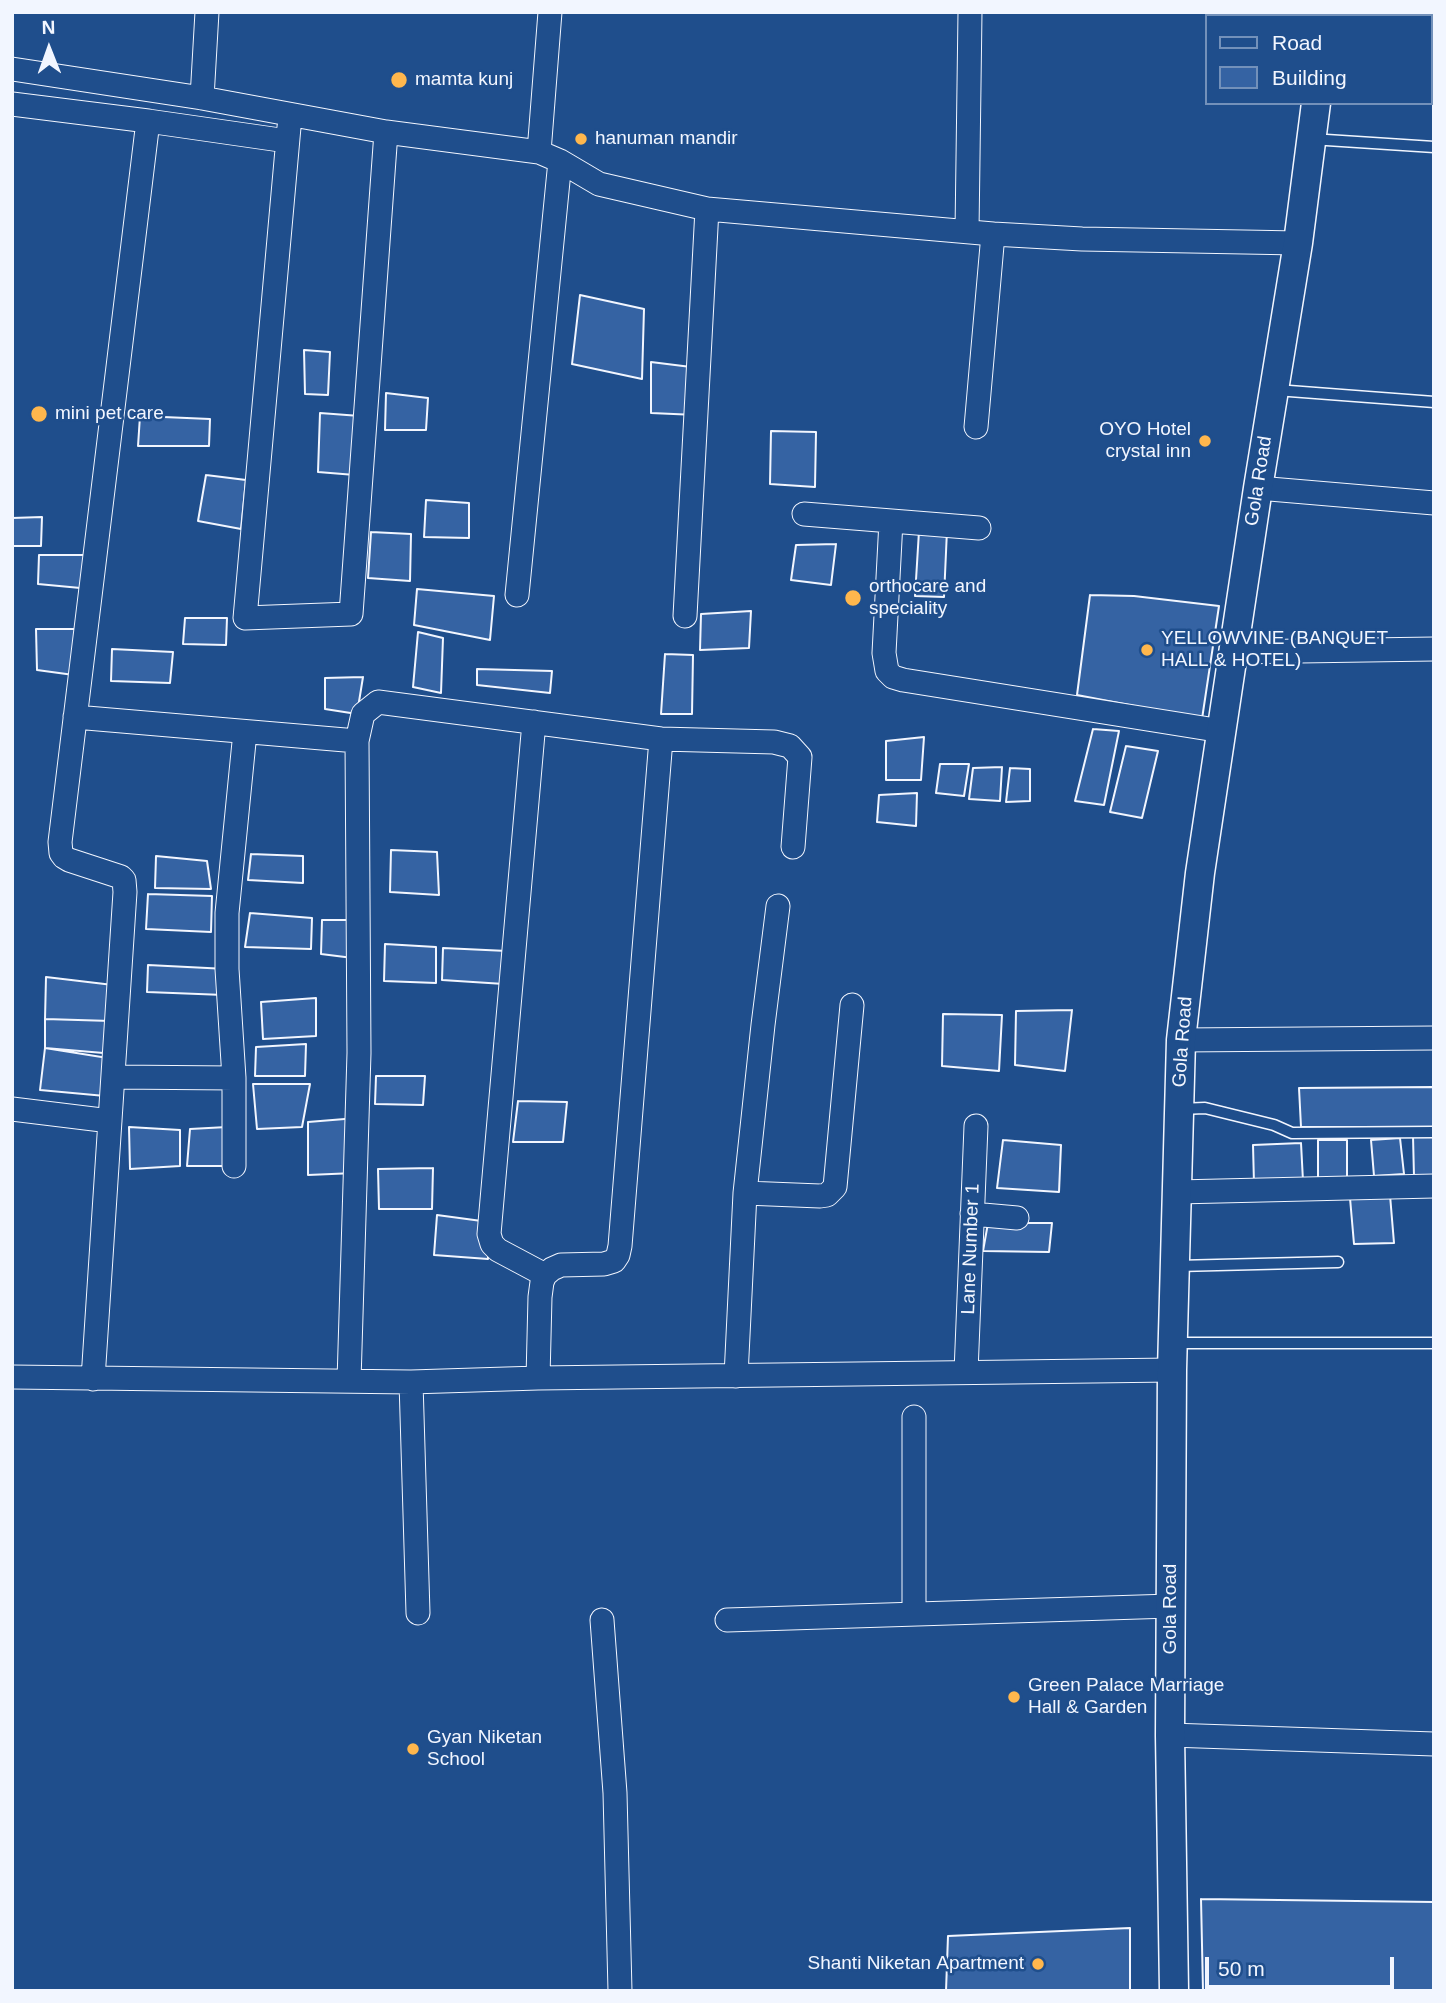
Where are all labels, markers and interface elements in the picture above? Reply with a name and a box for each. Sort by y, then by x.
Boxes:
north arrow [14,14,84,84]
legend [1204,14,1432,105]
text: N [42,17,56,38]
text: Road [1272,31,1322,54]
text: Building [1272,66,1347,89]
place label: mamta kunj [415,69,513,91]
marker: mamta kunj [389,70,409,90]
place label: hanuman mandir [595,128,738,150]
marker: hanuman mandir [573,131,589,147]
place label: mini pet care [55,403,164,425]
marker: mini pet care [29,404,49,424]
place label: OYO Hotel crystal inn [1099,419,1191,463]
marker: OYO Hotel crystal inn [1197,433,1213,449]
street label: Gola Road [1241,434,1277,528]
place label: orthocare and speciality [869,576,986,620]
marker: orthocare and speciality [843,588,863,608]
place label: YELLOWVINE (BANQUET HALL & HOTEL) [1161,628,1388,672]
marker: YELLOWVINE (BANQUET HALL & HOTEL) [1139,642,1155,658]
street label: Gola Road [1168,996,1198,1088]
street label: Lane Number 1 [957,1183,985,1315]
street label: Gola Road [1160,1564,1182,1654]
place label: Green Palace Marriage Hall & Garden [1028,1675,1224,1719]
marker: Green Palace Marriage Hall & Garden [1006,1689,1022,1705]
place label: Gyan Niketan School [427,1727,542,1771]
marker: Gyan Niketan School [405,1741,421,1757]
scale bar [1208,1944,1397,1988]
place label: Shanti Niketan Apartment [807,1953,1024,1975]
marker: Shanti Niketan Apartment [1030,1956,1046,1972]
text: 50 m [1218,1957,1265,1980]

